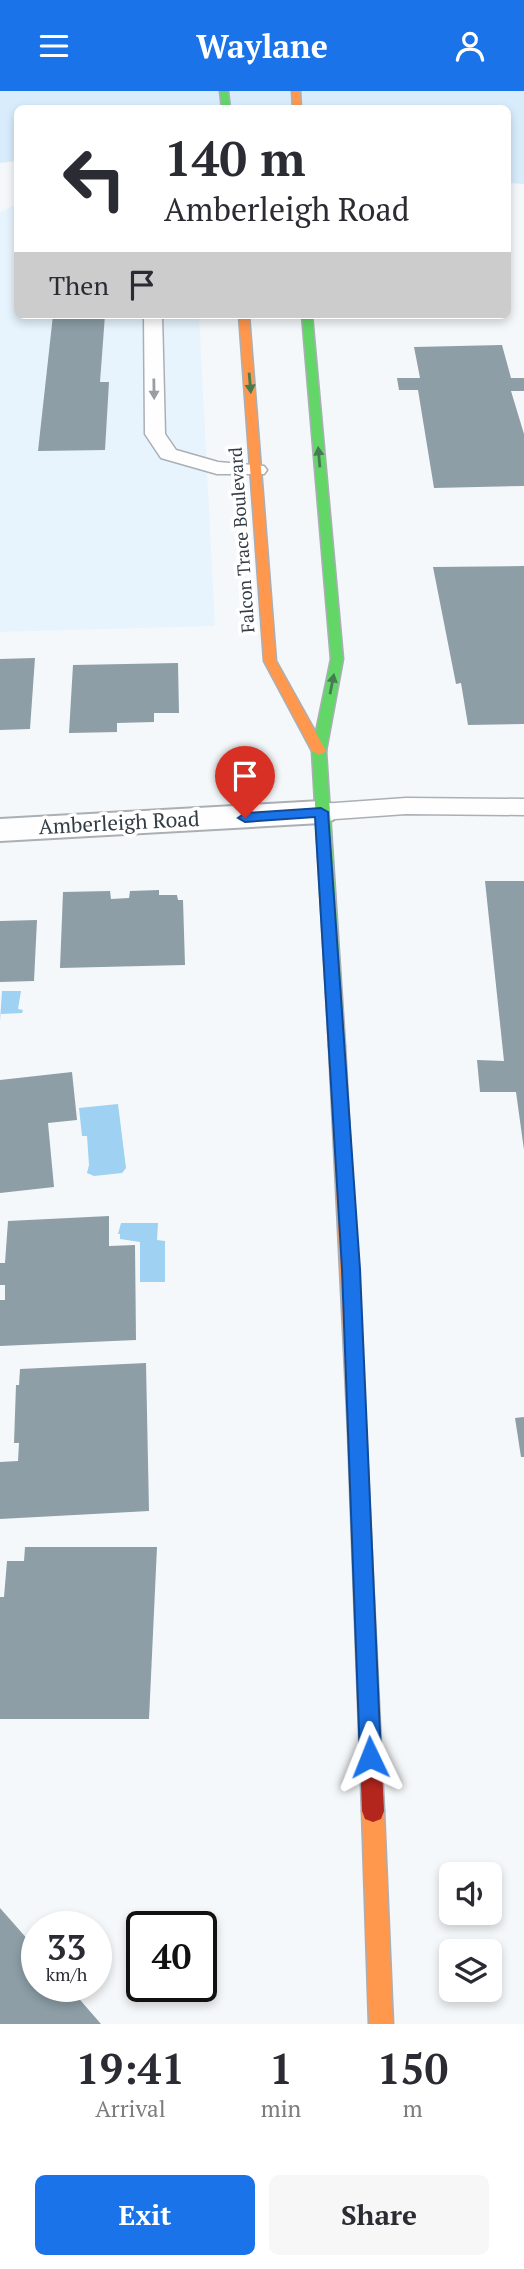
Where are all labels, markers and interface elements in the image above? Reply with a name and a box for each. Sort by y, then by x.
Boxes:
text: Waylane [196,25,328,67]
icon: menu [35,27,73,65]
icon: person [451,27,489,65]
text: 140 m [164,125,306,190]
icon: left [49,133,140,224]
text: Amberleigh Road [164,188,409,230]
icon: arrive [123,266,161,304]
text: Then [49,268,109,302]
one-way arrow [245,372,256,394]
one-way arrow [149,379,160,401]
one-way arrow [313,445,324,467]
street label: Falcon Trace Boulevard [223,446,259,634]
one-way arrow [327,673,338,695]
pin [215,746,275,818]
icon: arrive [226,757,264,795]
street label: Amberleigh Road [38,804,200,840]
position arrow [333,1720,407,1794]
map controls [439,1862,502,2002]
button: sound [439,1862,502,1925]
speed limit sign: 40 [126,1911,217,2002]
text: 33 [47,1924,86,1970]
button: layers [439,1939,502,2002]
text: km/h [46,1962,87,1986]
text: 19:41 [76,2040,185,2096]
text: 1 [269,2040,293,2096]
text: 150 [377,2040,448,2096]
text: Arrival [95,2093,166,2124]
text: min [261,2093,301,2124]
text: m [403,2093,423,2124]
button: Exit [35,2175,255,2255]
button: Share [269,2175,489,2255]

